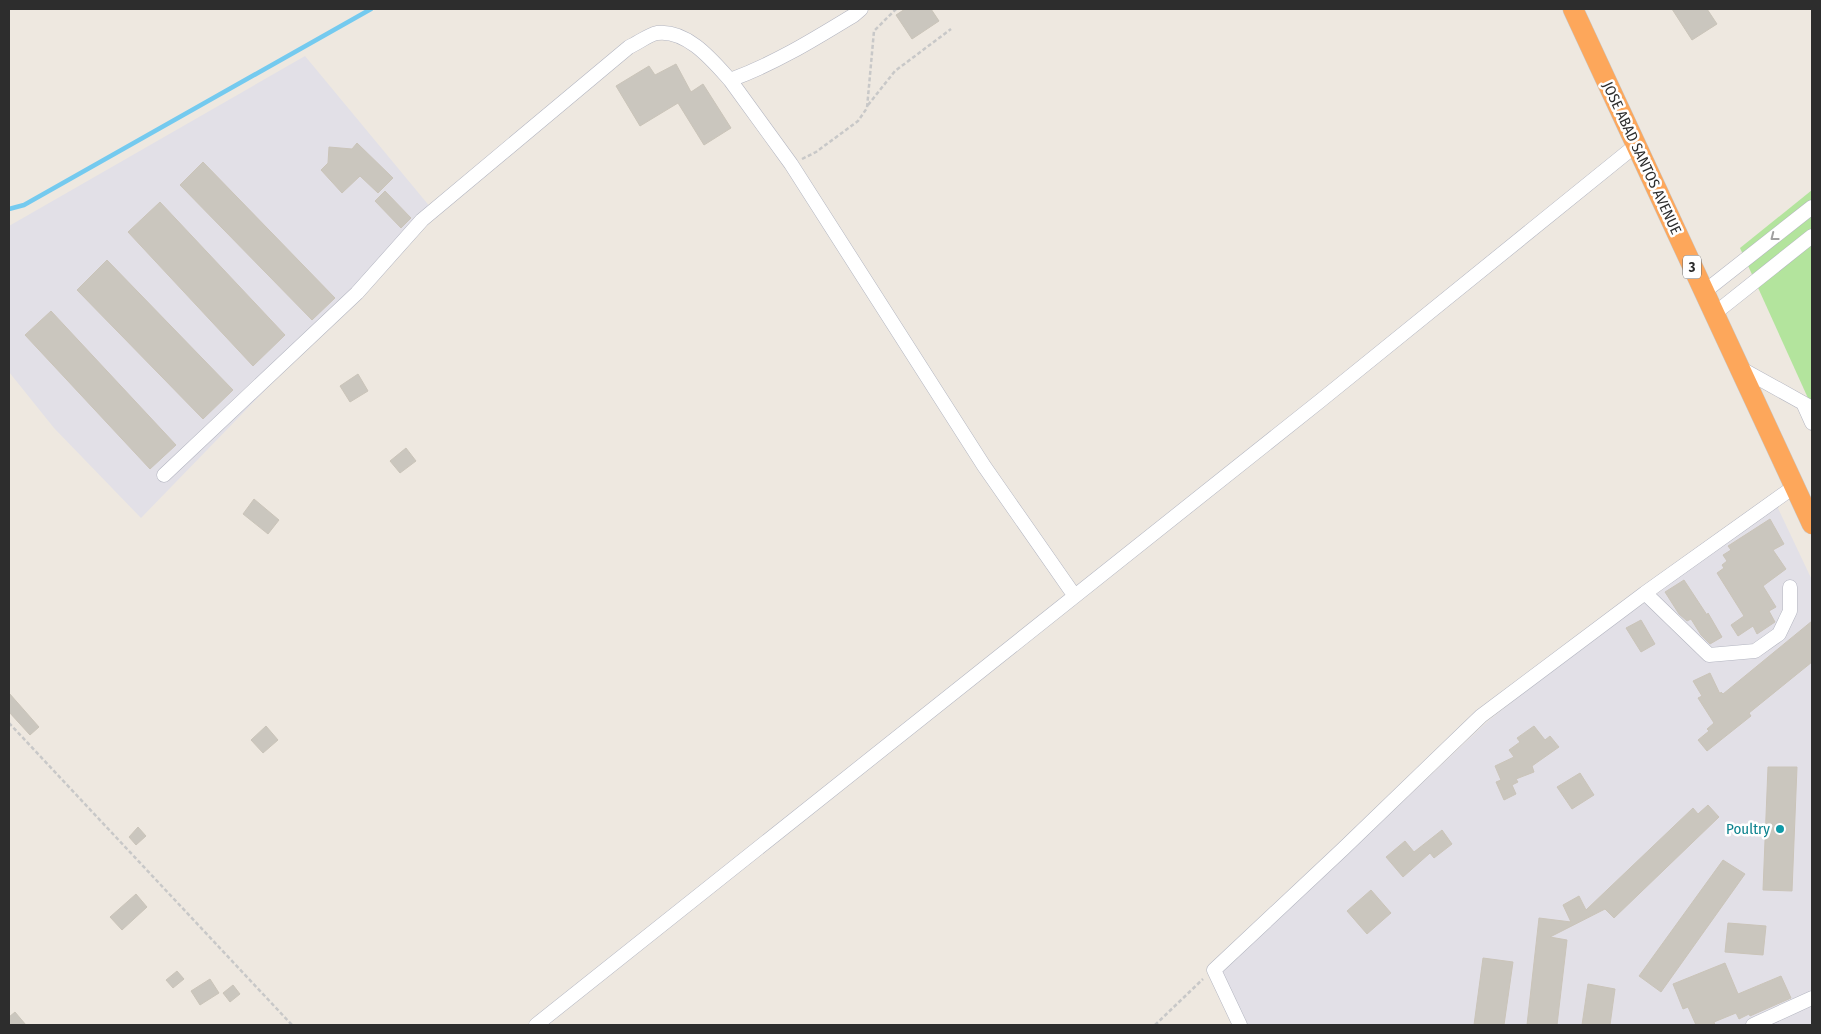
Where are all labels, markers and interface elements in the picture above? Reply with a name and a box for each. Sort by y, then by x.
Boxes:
street label: JOSE ABAD SANTOS AVENUE [1599,79,1685,237]
one-way arrow [1771,232,1780,240]
road number: 3 [1683,256,1701,278]
place label: Poultry [1726,820,1770,838]
marker: Poultry [1774,823,1786,835]

